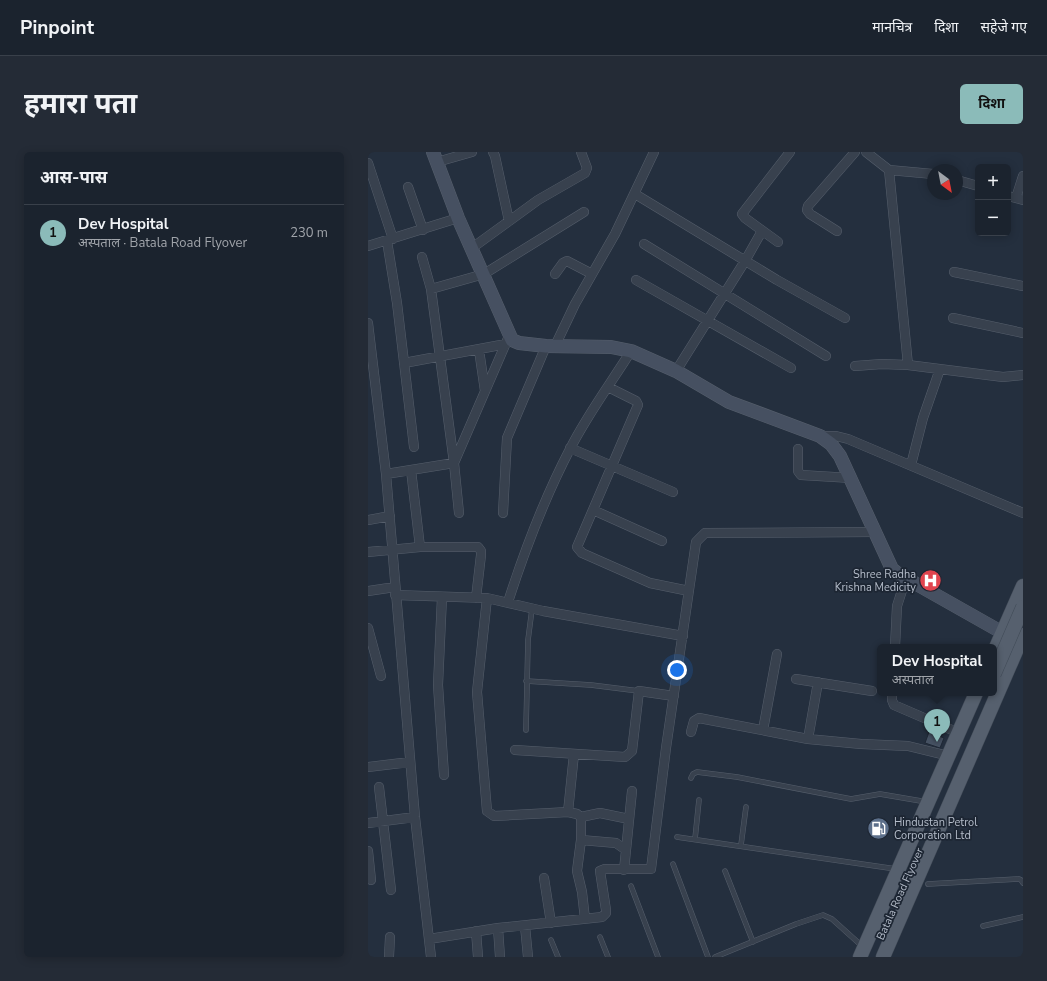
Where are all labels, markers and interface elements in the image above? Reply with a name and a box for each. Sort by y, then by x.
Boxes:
text: Pinpoint [20,15,94,41]
text: मानचित्र [872,18,912,37]
text: दिशा [934,18,958,37]
text: सहेजे गए [980,18,1027,37]
button: दिशा [960,84,1023,124]
text: हमारा पता [24,85,137,123]
north arrow [927,164,963,200]
map controls [975,164,1011,236]
button: + [975,164,1011,200]
text: आस-पास [40,166,107,189]
button: − [975,200,1011,236]
text: Dev Hospital [78,214,169,234]
text: 1 [49,224,57,242]
text: 230 m [290,224,328,242]
text: अस्पताल · Batala Road Flyover [78,234,247,252]
place label: Shree Radha Krishna Medicity [835,567,916,595]
hospital icon: Shree Radha Krishna Medicity [918,567,944,593]
popup [877,644,997,696]
text: Dev Hospital [892,651,982,671]
your location [667,660,687,680]
text: अस्पताल [892,671,934,689]
pin: 1 [924,709,950,742]
fuel station icon: Hindustan Petrol Corporation Ltd [865,815,891,841]
place label: Hindustan Petrol Corporation Ltd [894,815,978,843]
street label: Batala Road Flyover [873,845,927,942]

